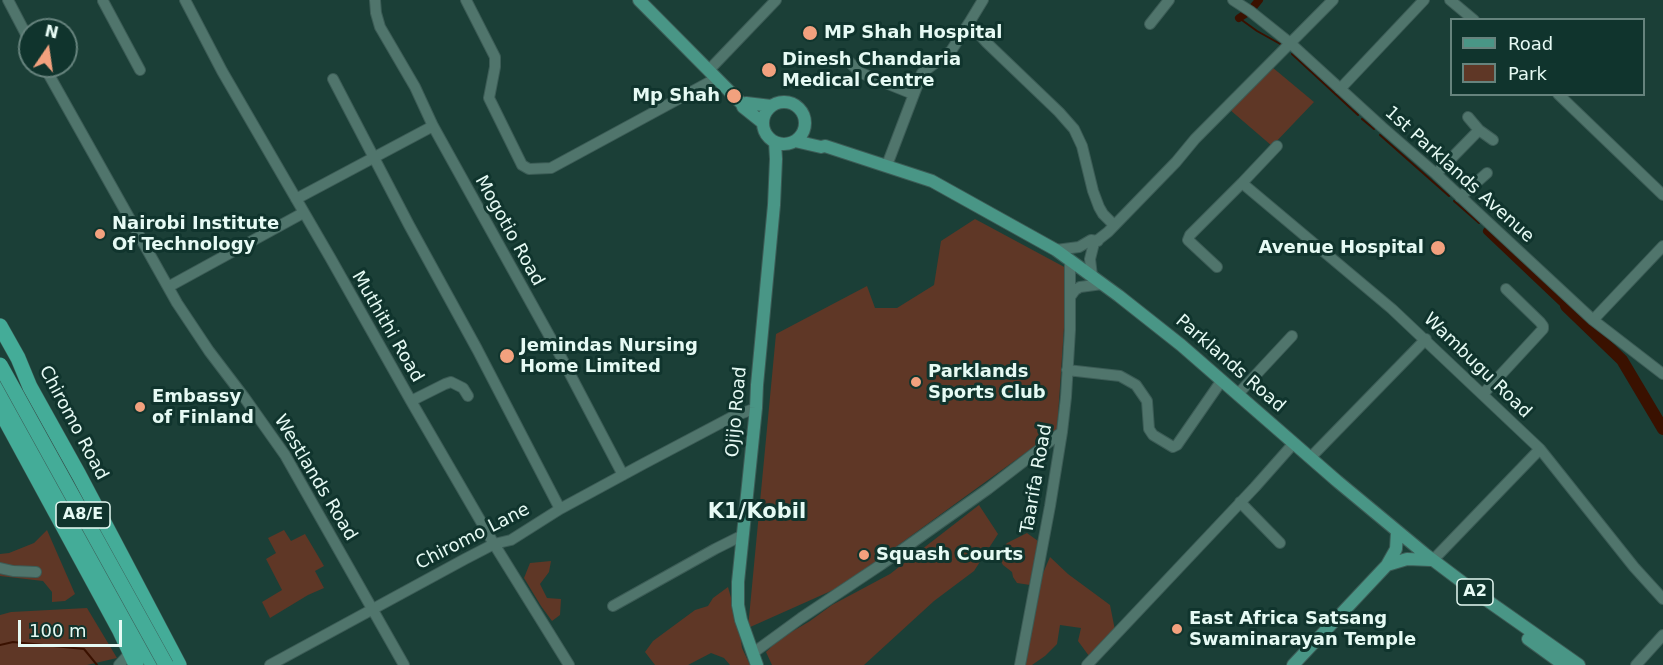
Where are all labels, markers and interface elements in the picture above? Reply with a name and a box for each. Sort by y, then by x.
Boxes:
north arrow [18,18,78,78]
legend [1450,18,1645,96]
text: N [43,21,60,43]
place label: MP Shah Hospital [824,22,1002,44]
marker: MP Shah Hospital [801,24,819,42]
text: Road [1508,33,1553,54]
place label: Dinesh Chandaria Medical Centre [782,49,961,92]
marker: Dinesh Chandaria Medical Centre [760,61,778,79]
text: Park [1508,63,1547,84]
place label: Mp Shah [632,85,720,107]
marker: Mp Shah [725,87,743,105]
street label: 1st Parklands Avenue [1380,102,1538,248]
street label: Mogotio Road [470,172,548,290]
place label: Nairobi Institute Of Technology [112,213,279,256]
marker: Nairobi Institute Of Technology [93,227,107,241]
place label: Avenue Hospital [1259,237,1424,259]
marker: Avenue Hospital [1429,239,1447,257]
street label: Muthithi Road [346,268,428,386]
street label: Wambugu Road [1419,309,1535,423]
street label: Parklands Road [1171,311,1289,417]
place label: Jemindas Nursing Home Limited [520,335,698,378]
marker: Jemindas Nursing Home Limited [498,347,516,365]
place label: Parklands Sports Club [928,361,1046,404]
street label: Chiromo Road [34,362,112,484]
street label: Ojijo Road [722,366,752,458]
marker: Parklands Sports Club [909,375,923,389]
place label: Embassy of Finland [152,386,254,428]
marker: Embassy of Finland [133,400,147,414]
street label: Westlands Road [269,411,361,545]
street label: Taarifa Road [1017,423,1057,535]
street label: Chiromo Lane [412,499,534,575]
district label: K1/Kobil [708,500,806,526]
road number: A8/E [56,502,110,528]
place label: Squash Courts [876,544,1023,566]
marker: Squash Courts [857,548,871,562]
road number: A2 [1457,579,1493,605]
scale bar [21,608,124,646]
place label: East Africa Satsang Swaminarayan Temple [1189,608,1416,650]
text: 100 m [29,620,87,641]
marker: East Africa Satsang Swaminarayan Temple [1170,622,1184,636]

